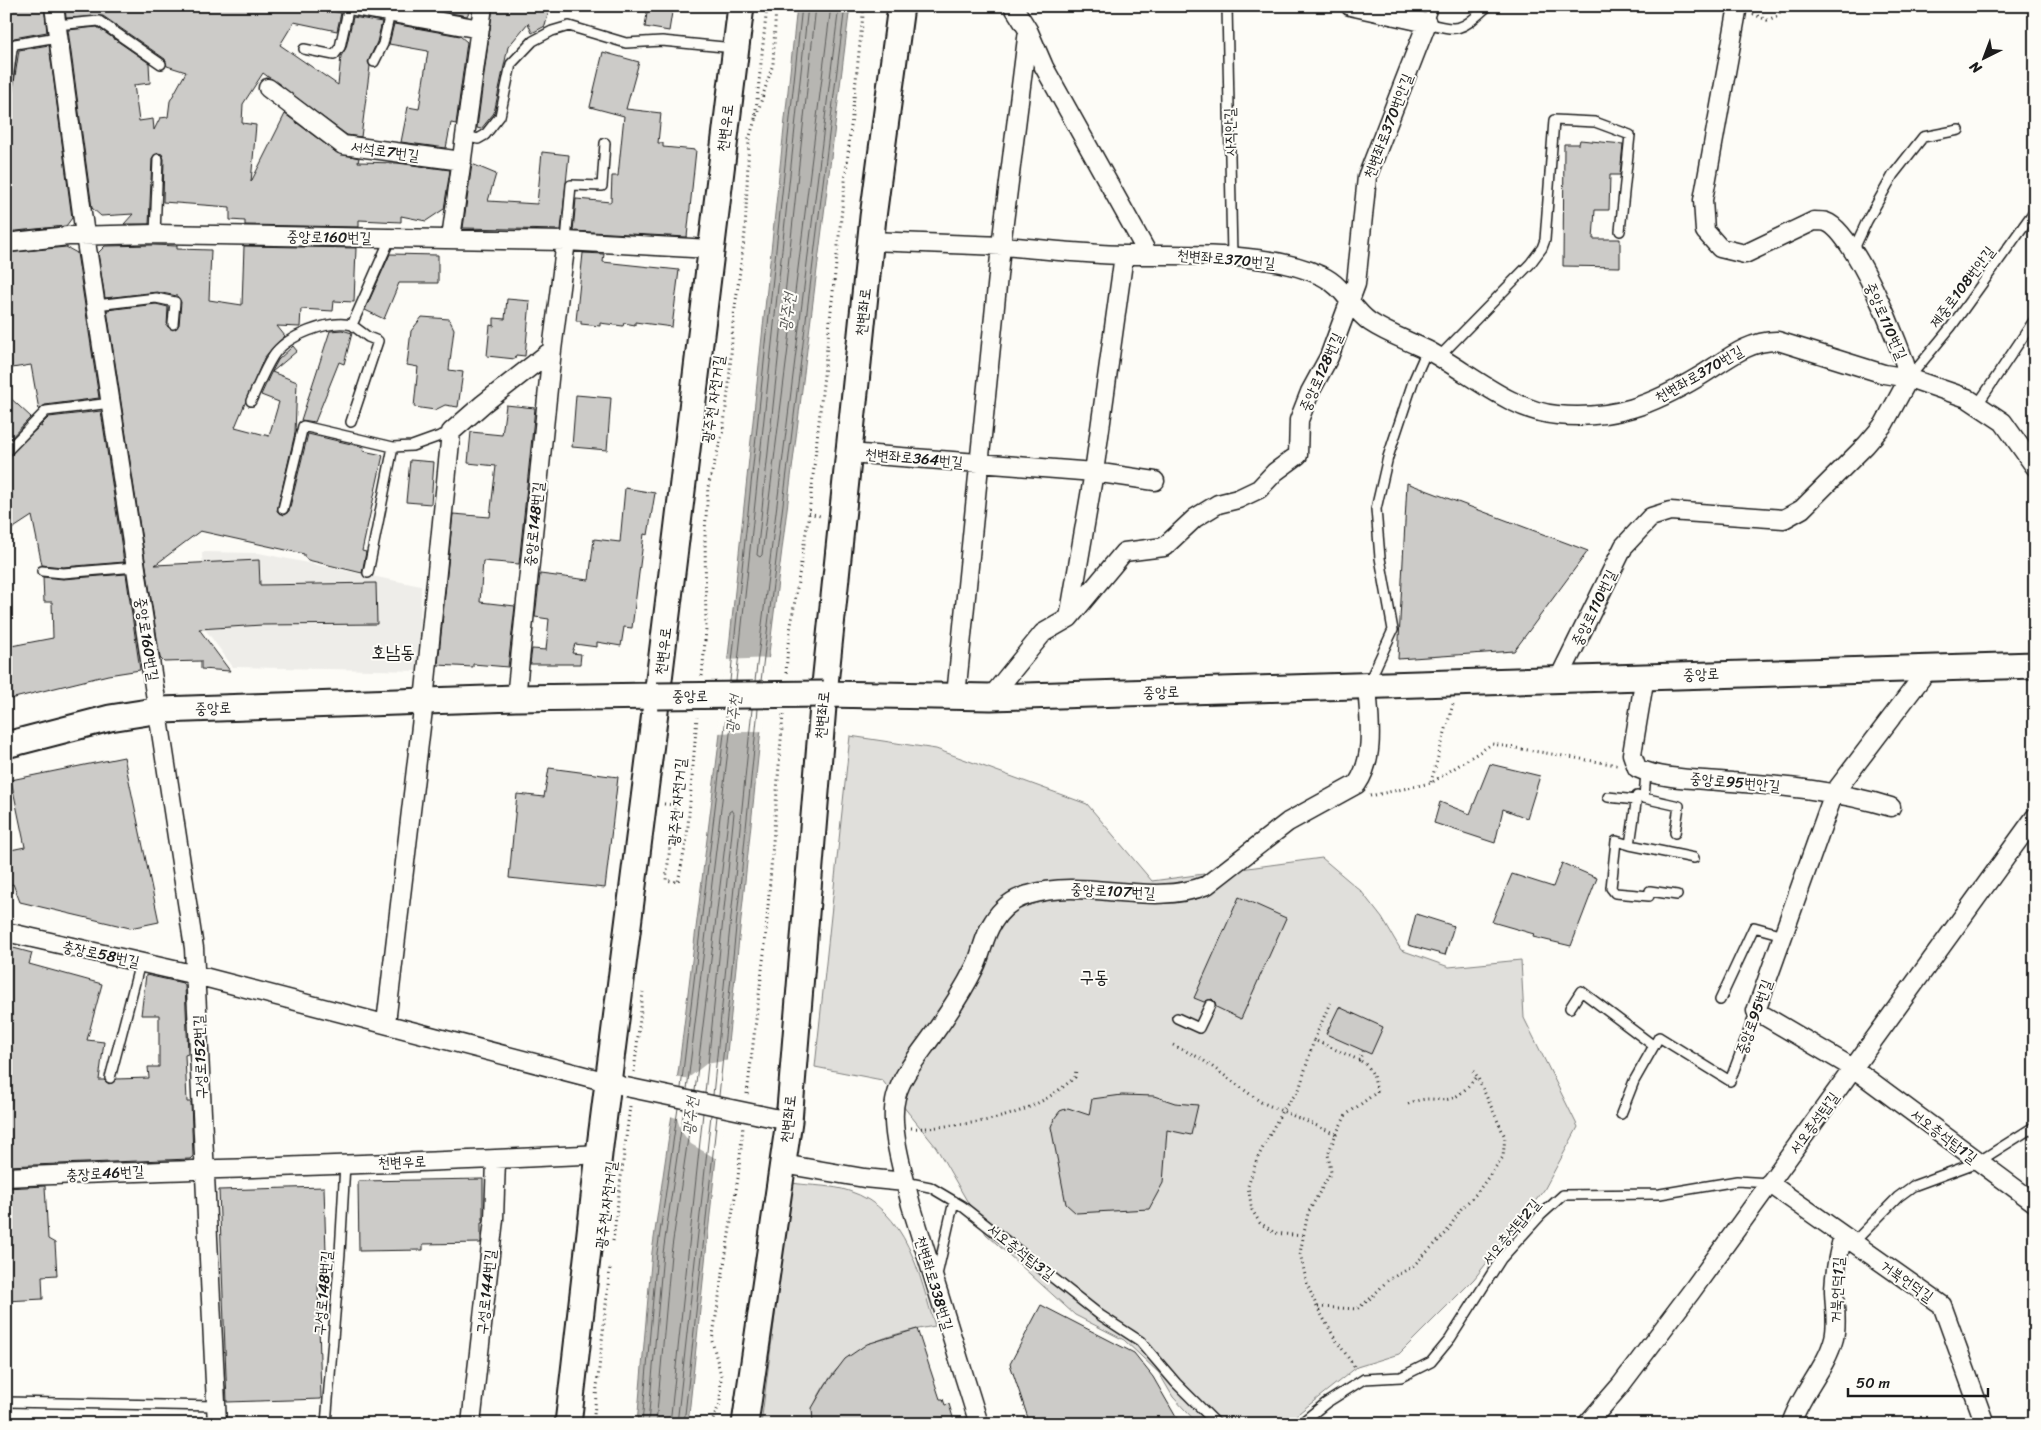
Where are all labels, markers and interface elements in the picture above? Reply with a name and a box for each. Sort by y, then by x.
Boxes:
north arrow [1958,32,2008,82]
text: N [1963,55,1988,80]
street label: 천변좌로370번안길 [1356,70,1420,182]
street label: 천변우로 [709,102,741,154]
street label: 사직안길 [1217,108,1243,156]
street label: 서석로7번길 [349,133,421,169]
street label: 중앙로160번길 [286,223,372,251]
street label: 제중로108번안길 [1922,240,2002,334]
street label: 천변좌로370번길 [1176,242,1276,276]
street label: 중앙로110번길 [1857,278,1915,364]
street label: 천변좌로 [848,287,878,337]
water label: 광주천 [770,289,804,333]
street label: 중앙로128번길 [1292,328,1350,416]
street label: 천변좌로370번길 [1650,338,1748,410]
street label: 광주천 자전거길 [694,353,732,445]
street label: 천변좌로364번길 [864,441,964,475]
street label: 중앙로148번길 [517,480,551,568]
street label: 중앙로110번길 [1564,565,1624,651]
street label: 중앙로160번길 [128,595,166,683]
street label: 천변우로 [647,625,679,677]
district label: 호남동 [371,636,415,668]
street label: 중앙로 [1682,660,1720,688]
street label: 중앙로 [1142,678,1180,706]
street label: 중앙로 [672,683,708,709]
street label: 천변좌로 [807,690,837,740]
water label: 광주천 [717,691,750,735]
street label: 중앙로 [194,694,232,722]
street label: 광주천 자전거길 [660,757,694,847]
street label: 중앙로95번안길 [1689,765,1781,799]
street label: 중앙로107번길 [1070,876,1156,906]
street label: 충장로58번길 [60,933,142,975]
district label: 구동 [1080,961,1108,993]
street label: 중앙로95번길 [1728,976,1780,1058]
street label: 구성로152번길 [186,1014,214,1100]
street label: 서오층석탑길 [1782,1086,1846,1160]
water label: 광주천 [674,1093,707,1137]
street label: 천변좌로 [773,1094,803,1144]
street label: 서오층석탑1길 [1905,1102,1983,1170]
street label: 천변우로 [377,1148,427,1176]
street label: 충장로46번길 [65,1158,145,1188]
street label: 광주천 자전거길 [588,1160,624,1250]
street label: 서오층석탑2길 [1475,1193,1547,1271]
street label: 서오층석탑3길 [981,1217,1061,1287]
street label: 천변좌로338번길 [907,1232,961,1334]
street label: 구성로144번길 [469,1248,503,1336]
street label: 구성로148번길 [306,1249,340,1337]
street label: 거북언덕길 [1875,1253,1939,1309]
street label: 거북언덕1길 [1822,1256,1852,1324]
scale bar [1848,1365,1988,1397]
text: 50 m [1856,1370,1891,1396]

